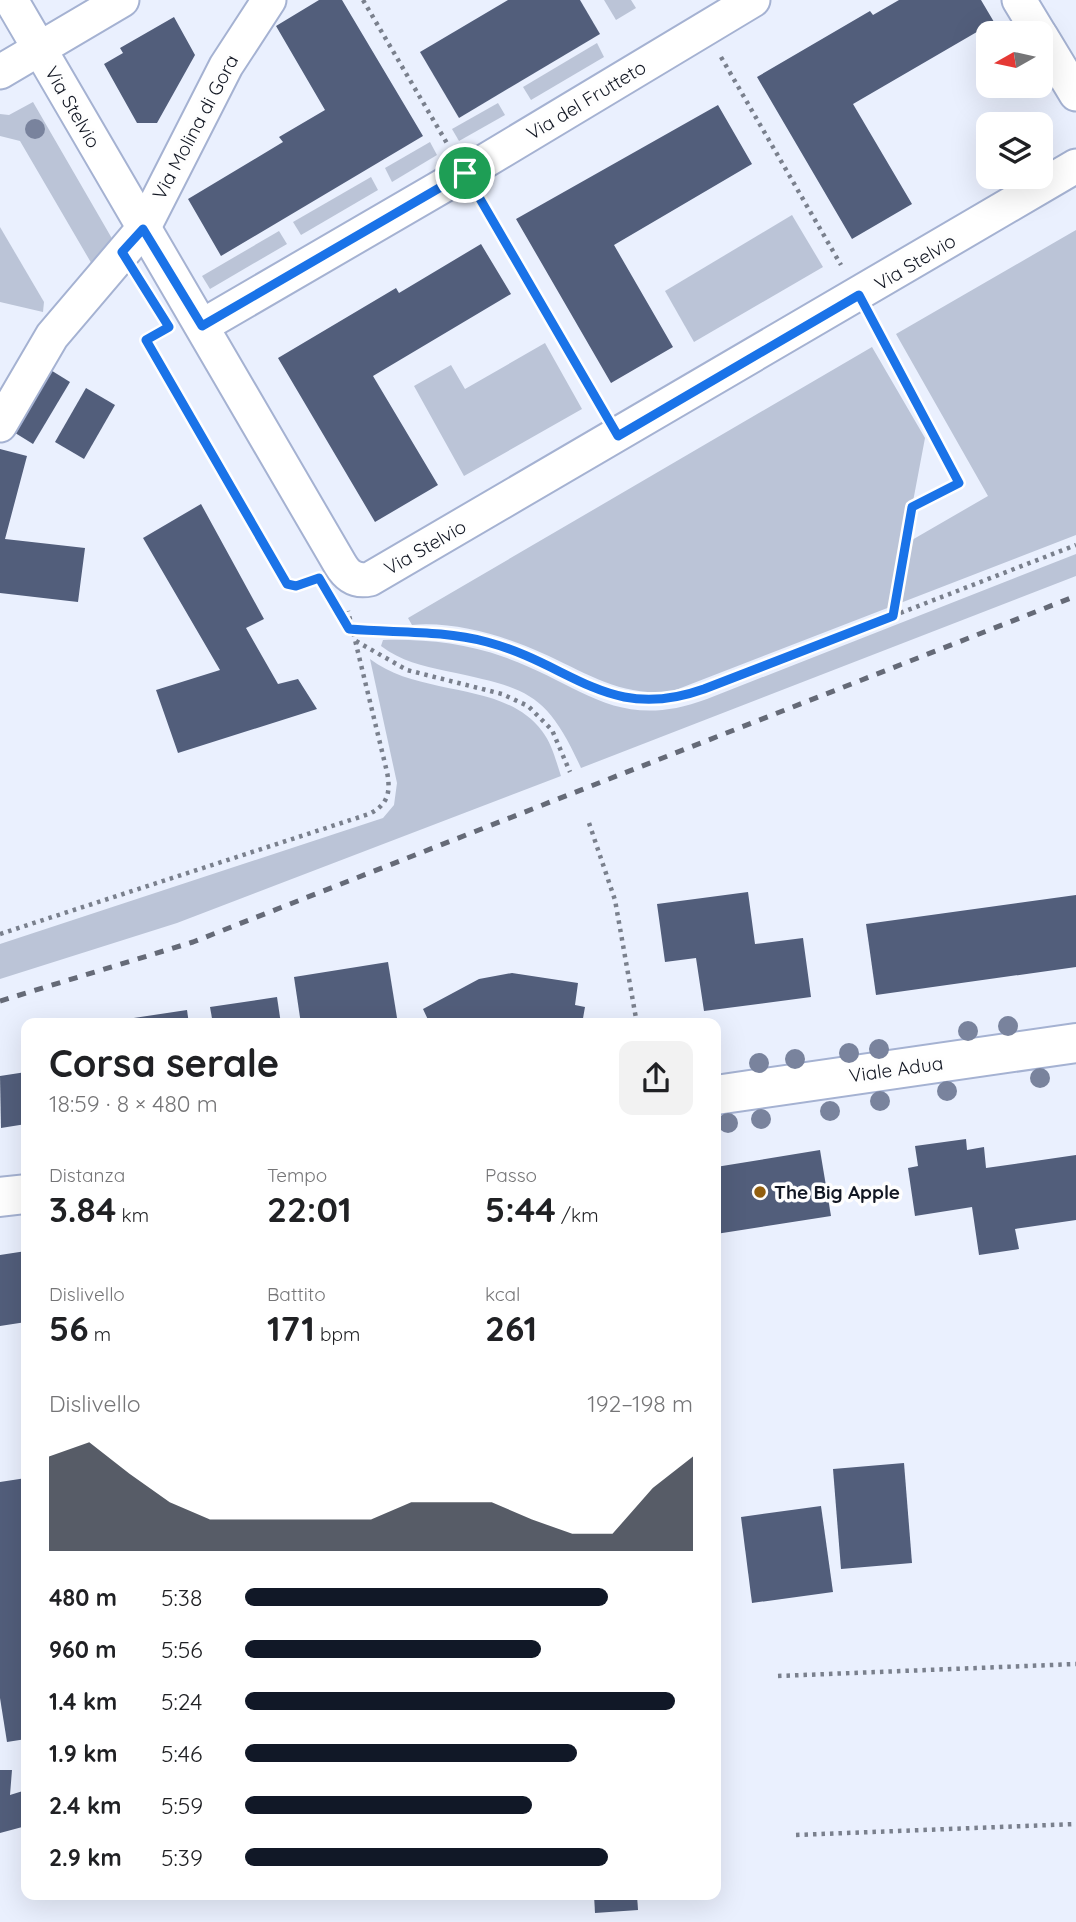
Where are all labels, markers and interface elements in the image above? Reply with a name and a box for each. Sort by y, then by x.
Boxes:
north arrow [976,21,1054,98]
map controls [976,21,1053,189]
street label: Via Molina di Gora [147,50,243,204]
street label: Via del Frutteto [522,55,650,145]
street label: Via Stelvio [40,62,106,152]
button: layers [976,112,1053,189]
pin [435,143,495,203]
icon: arrive [446,154,484,192]
street label: Via Stelvio [870,228,960,296]
street label: Via Stelvio [380,514,470,580]
text: Corsa serale [49,1039,279,1087]
button: share [619,1041,693,1115]
street label: Viale Adua [847,1051,945,1087]
text: 18:59 · 8 × 480 m [49,1089,218,1118]
text: Distanza [49,1163,125,1187]
text: Tempo [267,1163,327,1187]
text: Passo [485,1163,537,1187]
place label: The Big Apple [774,1180,900,1204]
marker: The Big Apple [752,1184,768,1200]
text: 3.84 [49,1187,116,1231]
text: 22:01 [267,1187,352,1231]
text: 5:44 [485,1187,556,1231]
text: km [116,1203,149,1227]
text: /km [556,1203,599,1227]
text: Dislivello [49,1282,125,1306]
text: Battito [267,1282,326,1306]
text: kcal [485,1282,520,1306]
text: 56 [49,1306,89,1350]
text: 171 [267,1306,315,1350]
text: 261 [485,1306,537,1350]
text: m [89,1322,111,1346]
text: bpm [315,1322,360,1346]
text: Dislivello [49,1389,141,1418]
text: 192–198 m [587,1389,693,1418]
text: 480 m [49,1583,117,1612]
text: 5:38 [161,1583,202,1612]
text: 960 m [49,1635,117,1664]
text: 5:56 [161,1635,203,1664]
text: 1.4 km [49,1687,117,1716]
text: 5:24 [161,1687,202,1716]
text: 1.9 km [49,1739,117,1768]
text: 5:46 [161,1739,202,1768]
text: 2.4 km [49,1791,121,1820]
text: 5:59 [161,1791,203,1820]
text: 2.9 km [49,1843,122,1872]
text: 5:39 [161,1843,203,1872]

